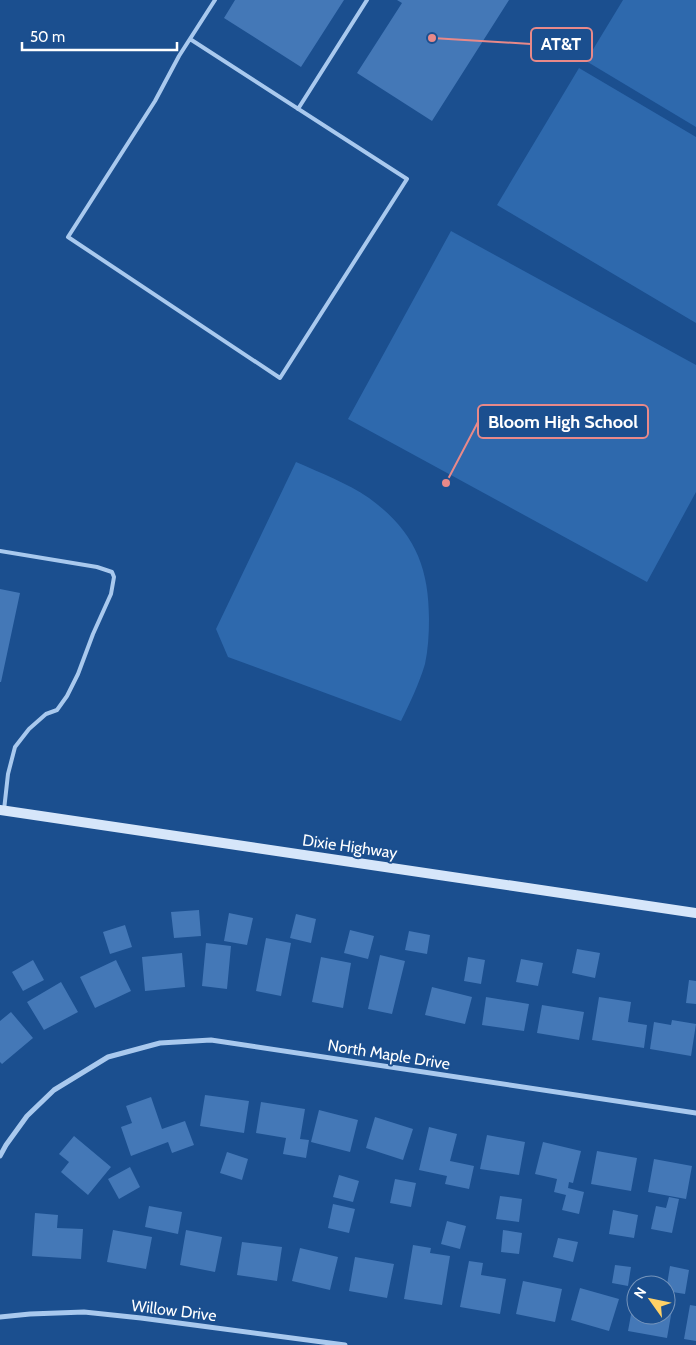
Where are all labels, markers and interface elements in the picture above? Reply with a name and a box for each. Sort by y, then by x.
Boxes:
scale bar [22,20,178,52]
text: 50 m [30,28,65,46]
callout: AT&T [531,28,592,61]
text: AT&T [541,33,581,55]
callout: Bloom High School [478,405,648,438]
text: Bloom High School [488,411,638,433]
street label: Dixie Highway [301,830,399,863]
street label: North Maple Drive [326,1035,451,1074]
north arrow [626,1275,676,1325]
text: N [630,1284,650,1302]
street label: Willow Drive [130,1296,218,1325]

